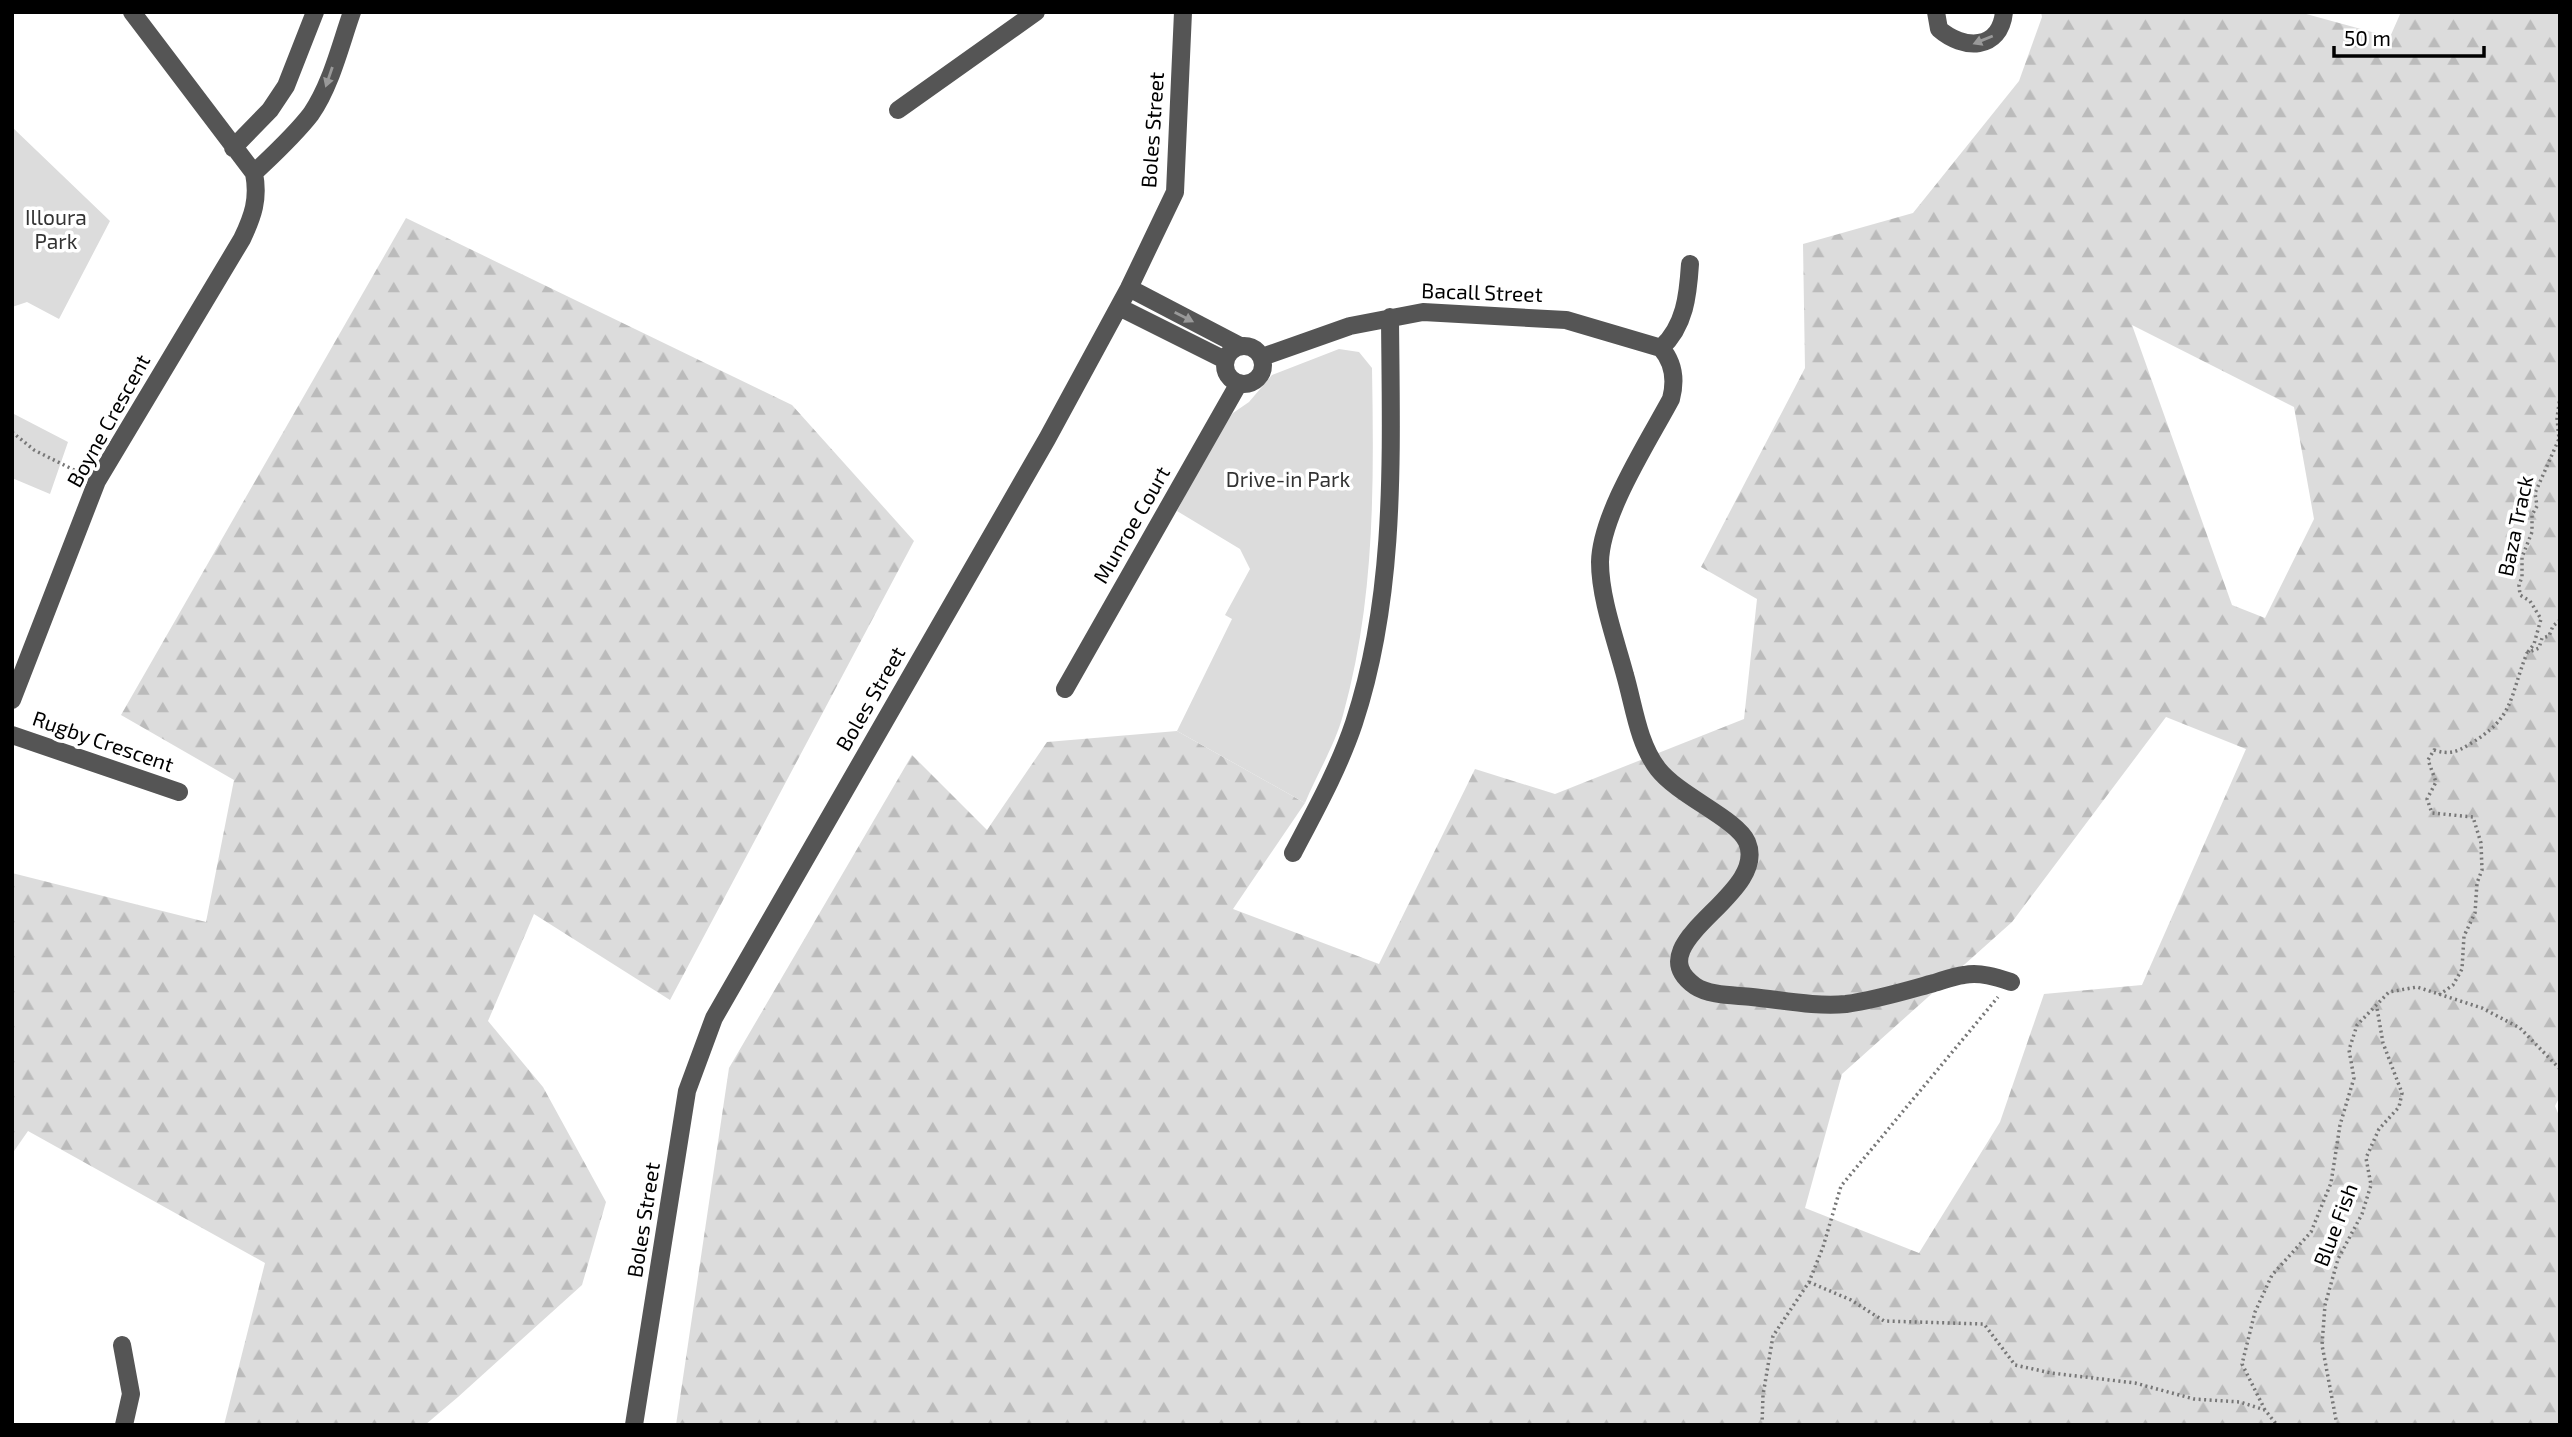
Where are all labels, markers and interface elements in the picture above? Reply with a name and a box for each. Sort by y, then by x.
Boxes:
scale bar [2334,14,2484,58]
text: 50 m [2344,25,2391,50]
one-way arrow [1972,34,1993,45]
one-way arrow [323,66,334,87]
street label: Boles Street [1135,71,1168,189]
park label: Illoura Park [25,204,87,253]
street label: Bacall Street [1421,277,1543,306]
one-way arrow [1174,311,1194,322]
street label: Boyne Crescent [61,350,154,491]
street label: Munroe Court [1087,461,1174,587]
park label: Drive-in Park [1226,466,1350,491]
street label: Baza Track [2492,473,2537,578]
street label: Boles Street [830,642,910,755]
street label: Rugby Crescent [30,705,177,776]
street label: Boles Street [621,1160,664,1279]
street label: Blue Fish [2307,1180,2362,1269]

